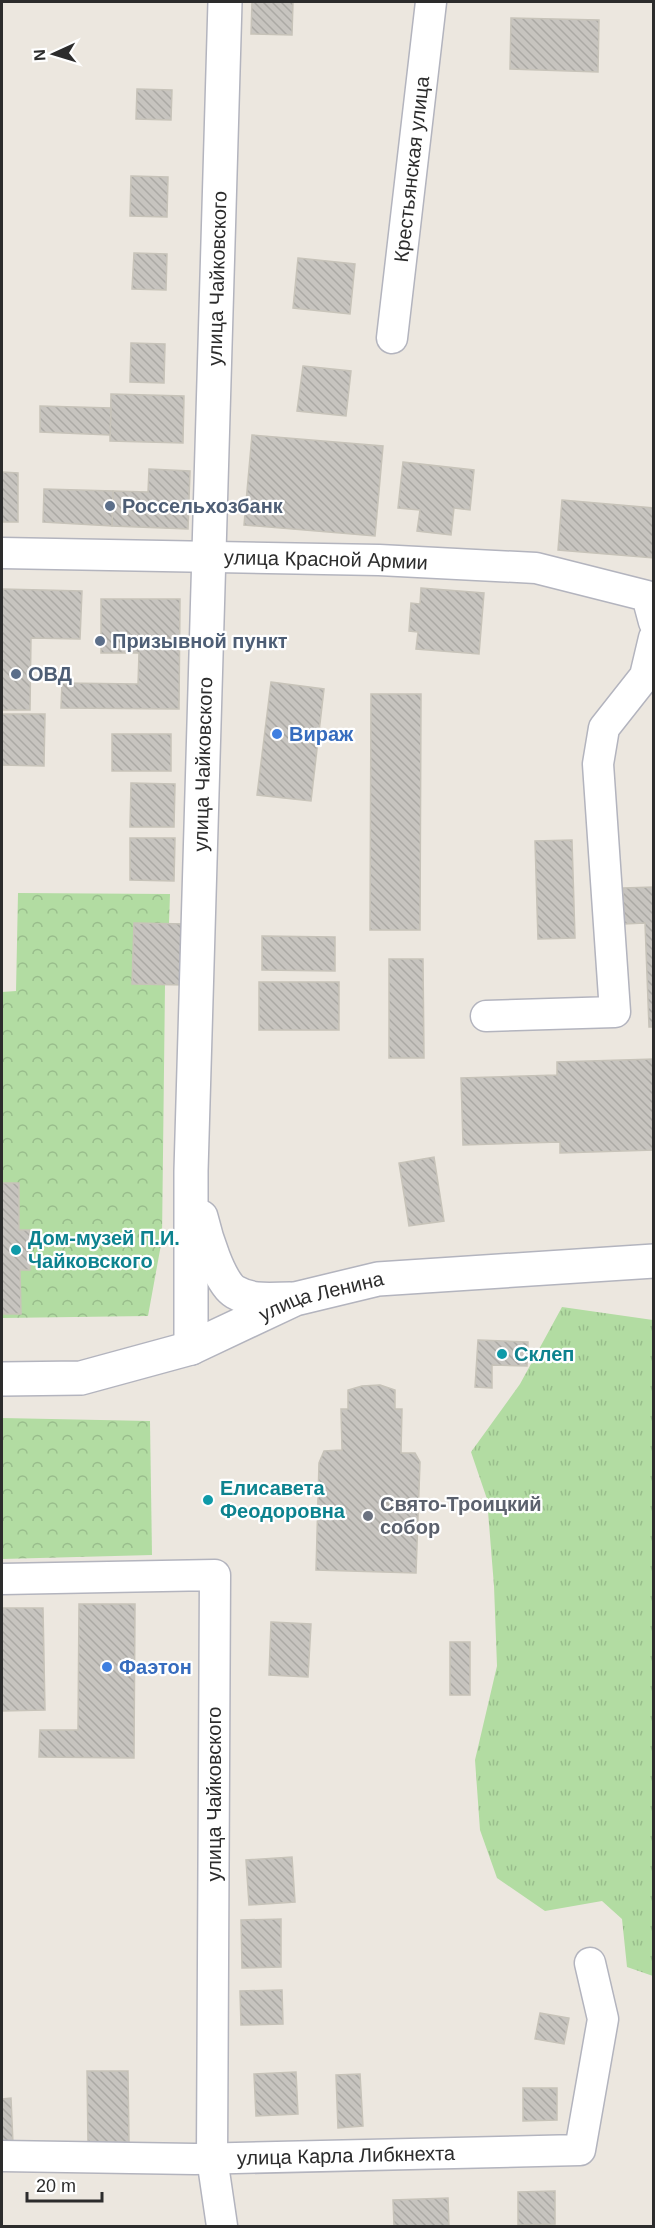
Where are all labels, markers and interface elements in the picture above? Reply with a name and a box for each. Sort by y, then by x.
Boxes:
north arrow [24,24,84,84]
text: N [31,49,48,61]
street label: Крестьянская улица [390,74,433,263]
street label: улица Чайковского [203,191,230,366]
place label: Россельхозбанк [122,495,284,517]
marker: Россельхозбанк [103,499,117,513]
street label: улица Красной Армии [224,546,428,573]
place label: Призывной пункт [112,630,288,652]
marker: Призывной пункт [93,634,107,648]
place label: ОВД [28,663,72,685]
marker: ОВД [9,667,23,681]
street label: улица Чайковского [189,676,216,852]
place label: Вираж [289,723,354,745]
marker: Вираж [270,727,284,741]
place label: Дом-музей П.И. Чайковского [28,1227,180,1272]
marker: Дом-музей П.И. Чайковского [9,1243,23,1257]
street label: улица Ленина [255,1267,387,1325]
place label: Склеп [514,1343,574,1365]
marker: Склеп [495,1347,509,1361]
place label: Елисавета Феодоровна [220,1477,346,1522]
marker: Елисавета Феодоровна [201,1493,215,1507]
place label: Свято-Троицкий собор [380,1493,542,1538]
marker: Свято-Троицкий собор [361,1509,375,1523]
place label: Фаэтон [119,1656,192,1678]
marker: Фаэтон [100,1660,114,1674]
street label: улица Чайковского [203,1707,225,1881]
street label: улица Карла Либкнехта [237,2142,456,2169]
scale bar [27,2165,102,2203]
text: 20 m [36,2176,76,2196]

